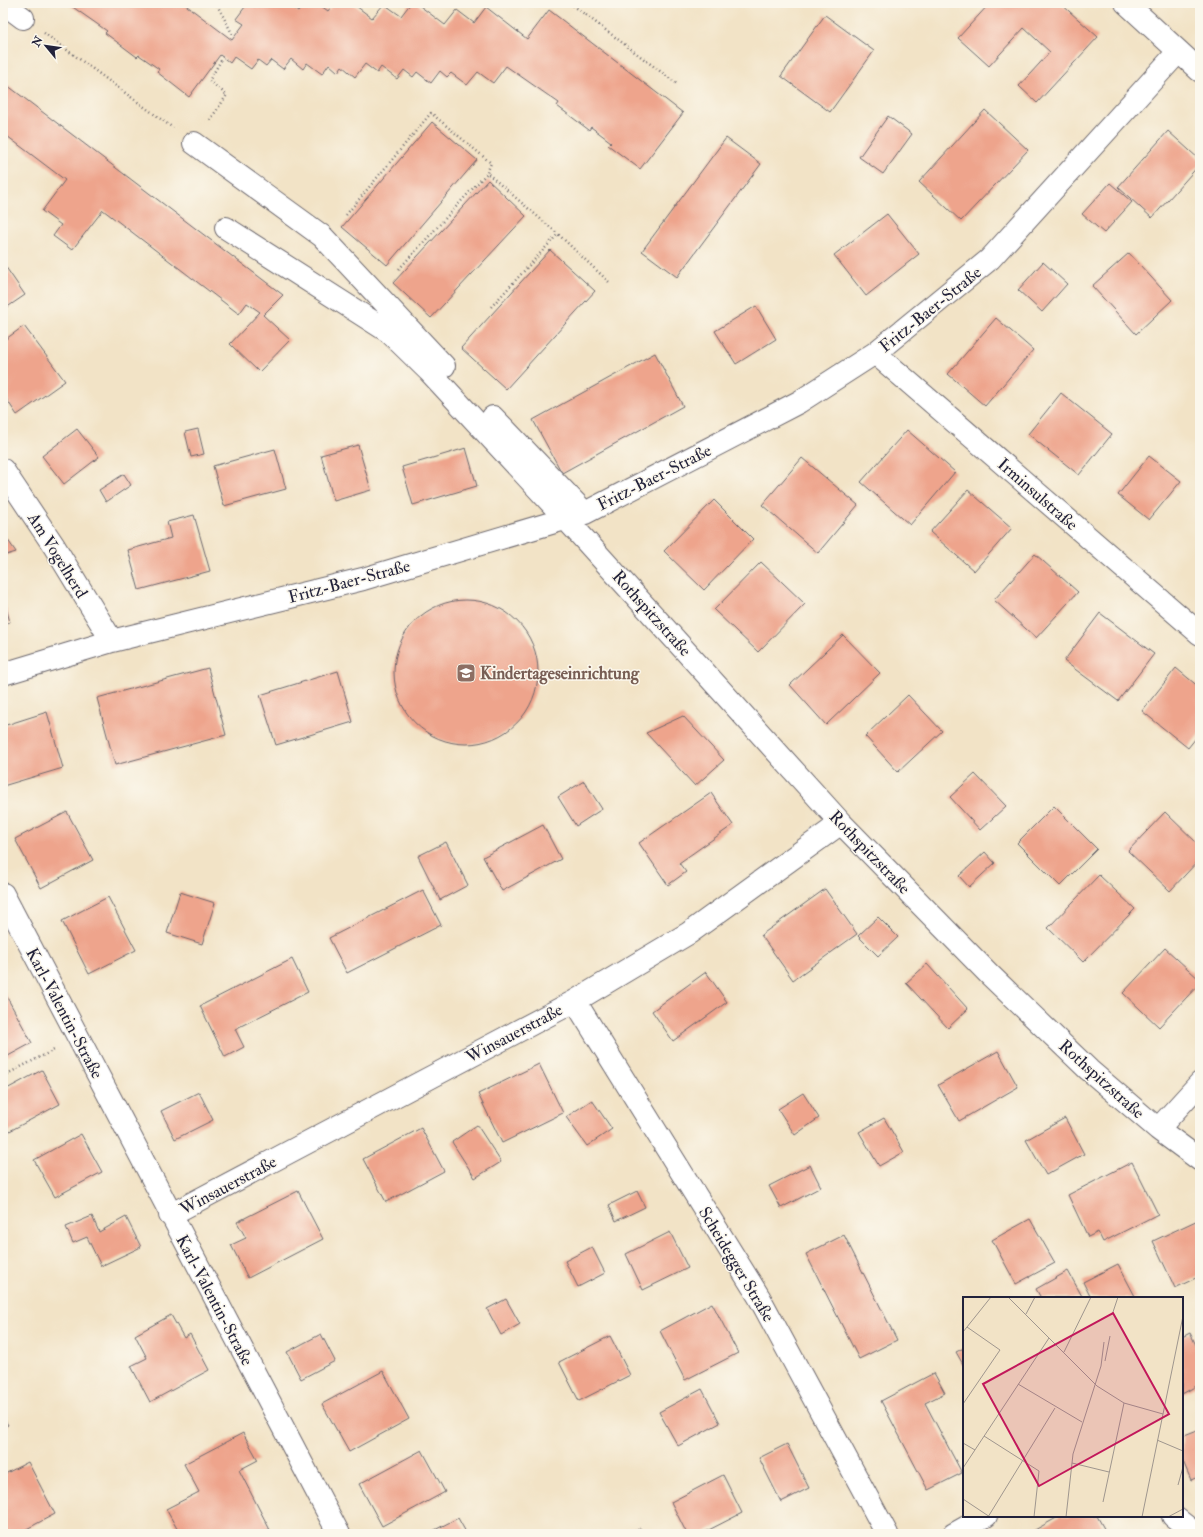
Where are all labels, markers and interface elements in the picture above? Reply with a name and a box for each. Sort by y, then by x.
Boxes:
north arrow [26,26,66,66]
text: N [29,33,46,50]
street label: Fritz-Baer-Straße [875,262,986,357]
street label: Fritz-Baer-Straße [594,440,715,515]
street label: Irminsulstraße [993,454,1082,535]
street label: Am Vogelherd [22,508,92,602]
street label: Fritz-Baer-Straße [286,555,412,608]
street label: Rothspitzstraße [607,566,696,661]
school or university icon: Kindertageseinrichtung [455,662,477,684]
place label: Kindertageseinrichtung [480,663,640,685]
street label: Rothspitzstraße [824,806,915,899]
street label: Karl-Valentin-Straße [21,944,108,1082]
street label: Winsauerstraße [461,999,566,1068]
street label: Rothspitzstraße [1054,1035,1149,1124]
street label: Winsauerstraße [175,1151,280,1220]
street label: Scheidegger Straße [694,1203,779,1326]
street label: Karl-Valentin-Straße [171,1231,258,1369]
inset map [963,1297,1183,1517]

